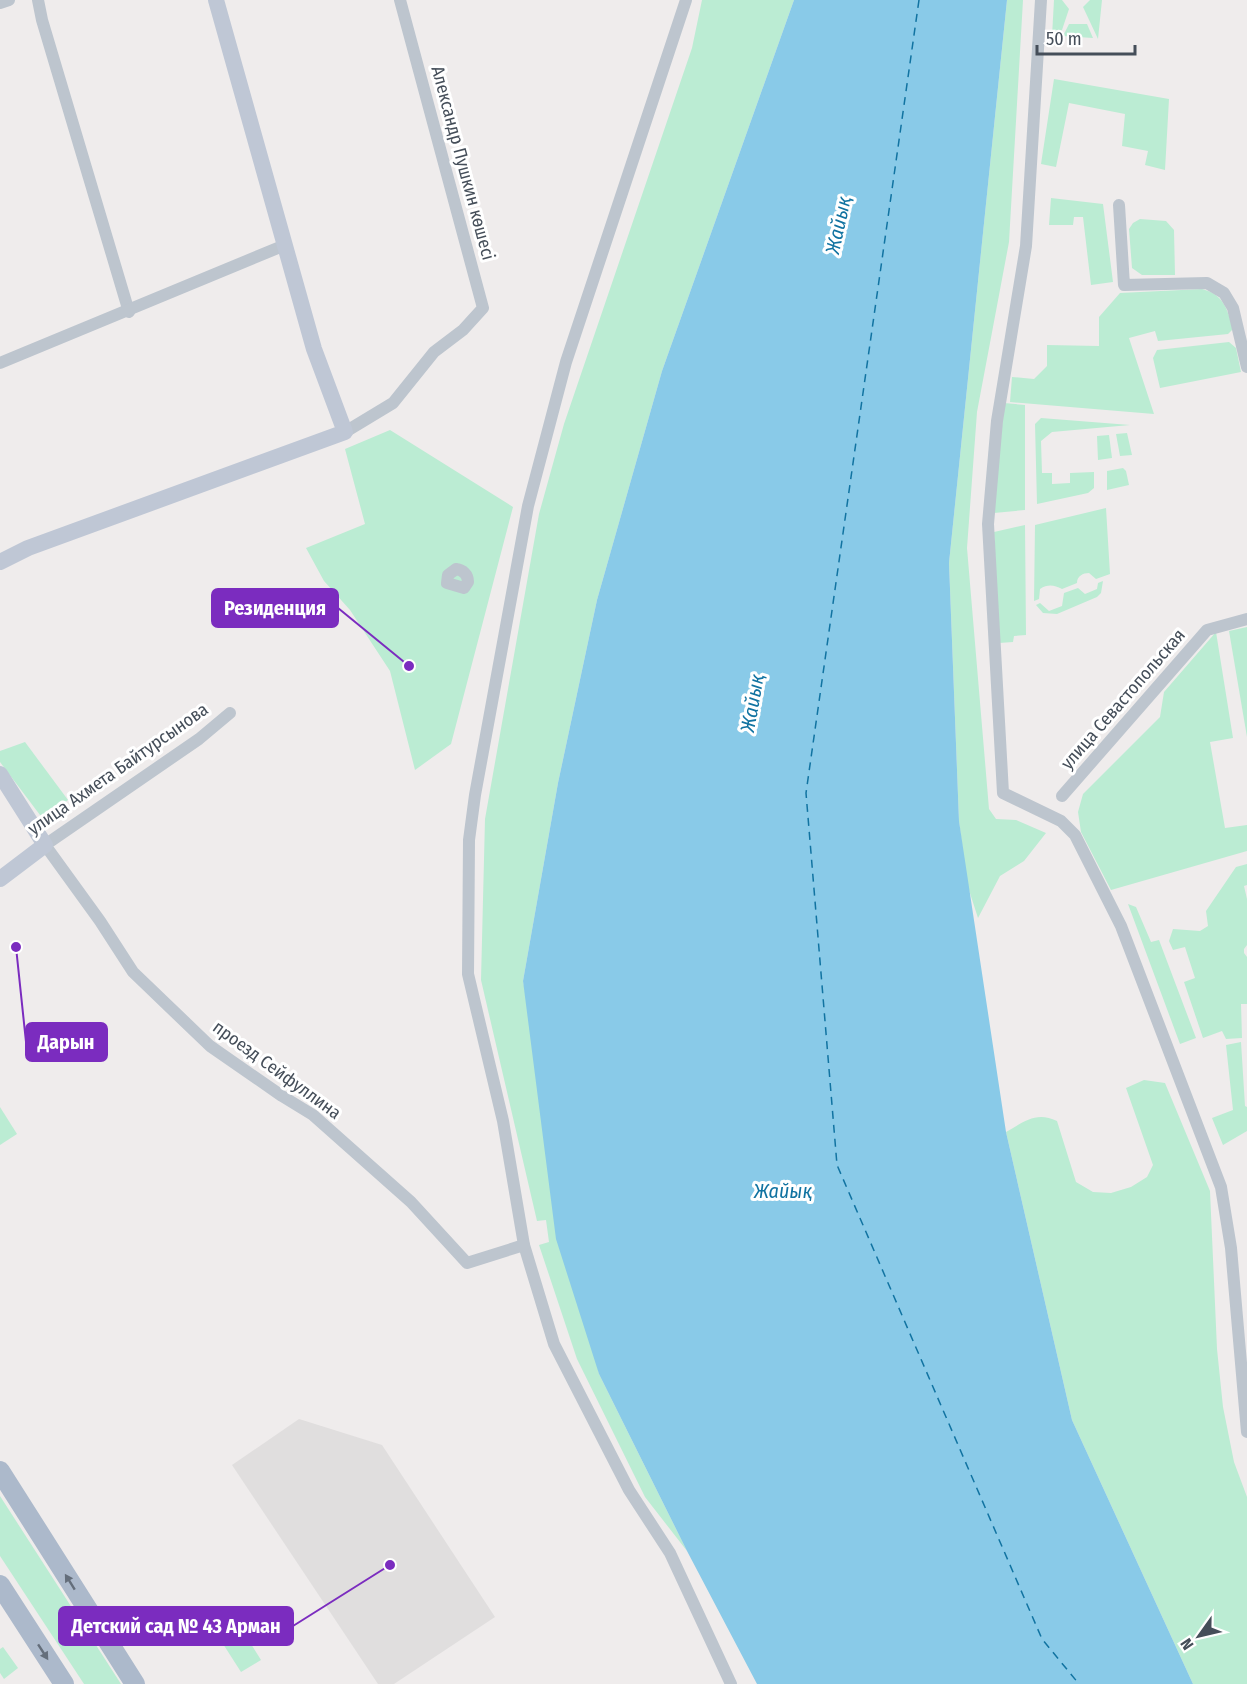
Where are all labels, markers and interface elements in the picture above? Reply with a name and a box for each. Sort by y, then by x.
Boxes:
scale bar [1037,18,1134,56]
text: 50 m [1046,28,1082,50]
street label: Александр Пушкин көшесі [426,63,500,263]
water label: Жайық [820,194,856,257]
callout: Резиденция [212,589,338,627]
text: Резиденция [224,596,326,620]
street label: улица Севастопольская [1056,624,1190,774]
water label: Жайық [735,672,769,735]
street label: улица Ахмета Байтурсынова [24,698,213,840]
street label: проезд Сейфуллина [209,1016,346,1124]
callout: Дарын [26,1023,107,1061]
text: Дарын [37,1030,94,1054]
water label: Жайық [753,1179,812,1203]
one-way arrow [64,1574,75,1590]
north arrow [1169,1606,1229,1666]
callout: Детский сад № 43 Арман [59,1607,293,1645]
text: Детский сад № 43 Арман [70,1614,281,1638]
text: N [1176,1635,1198,1653]
one-way arrow [38,1644,49,1660]

